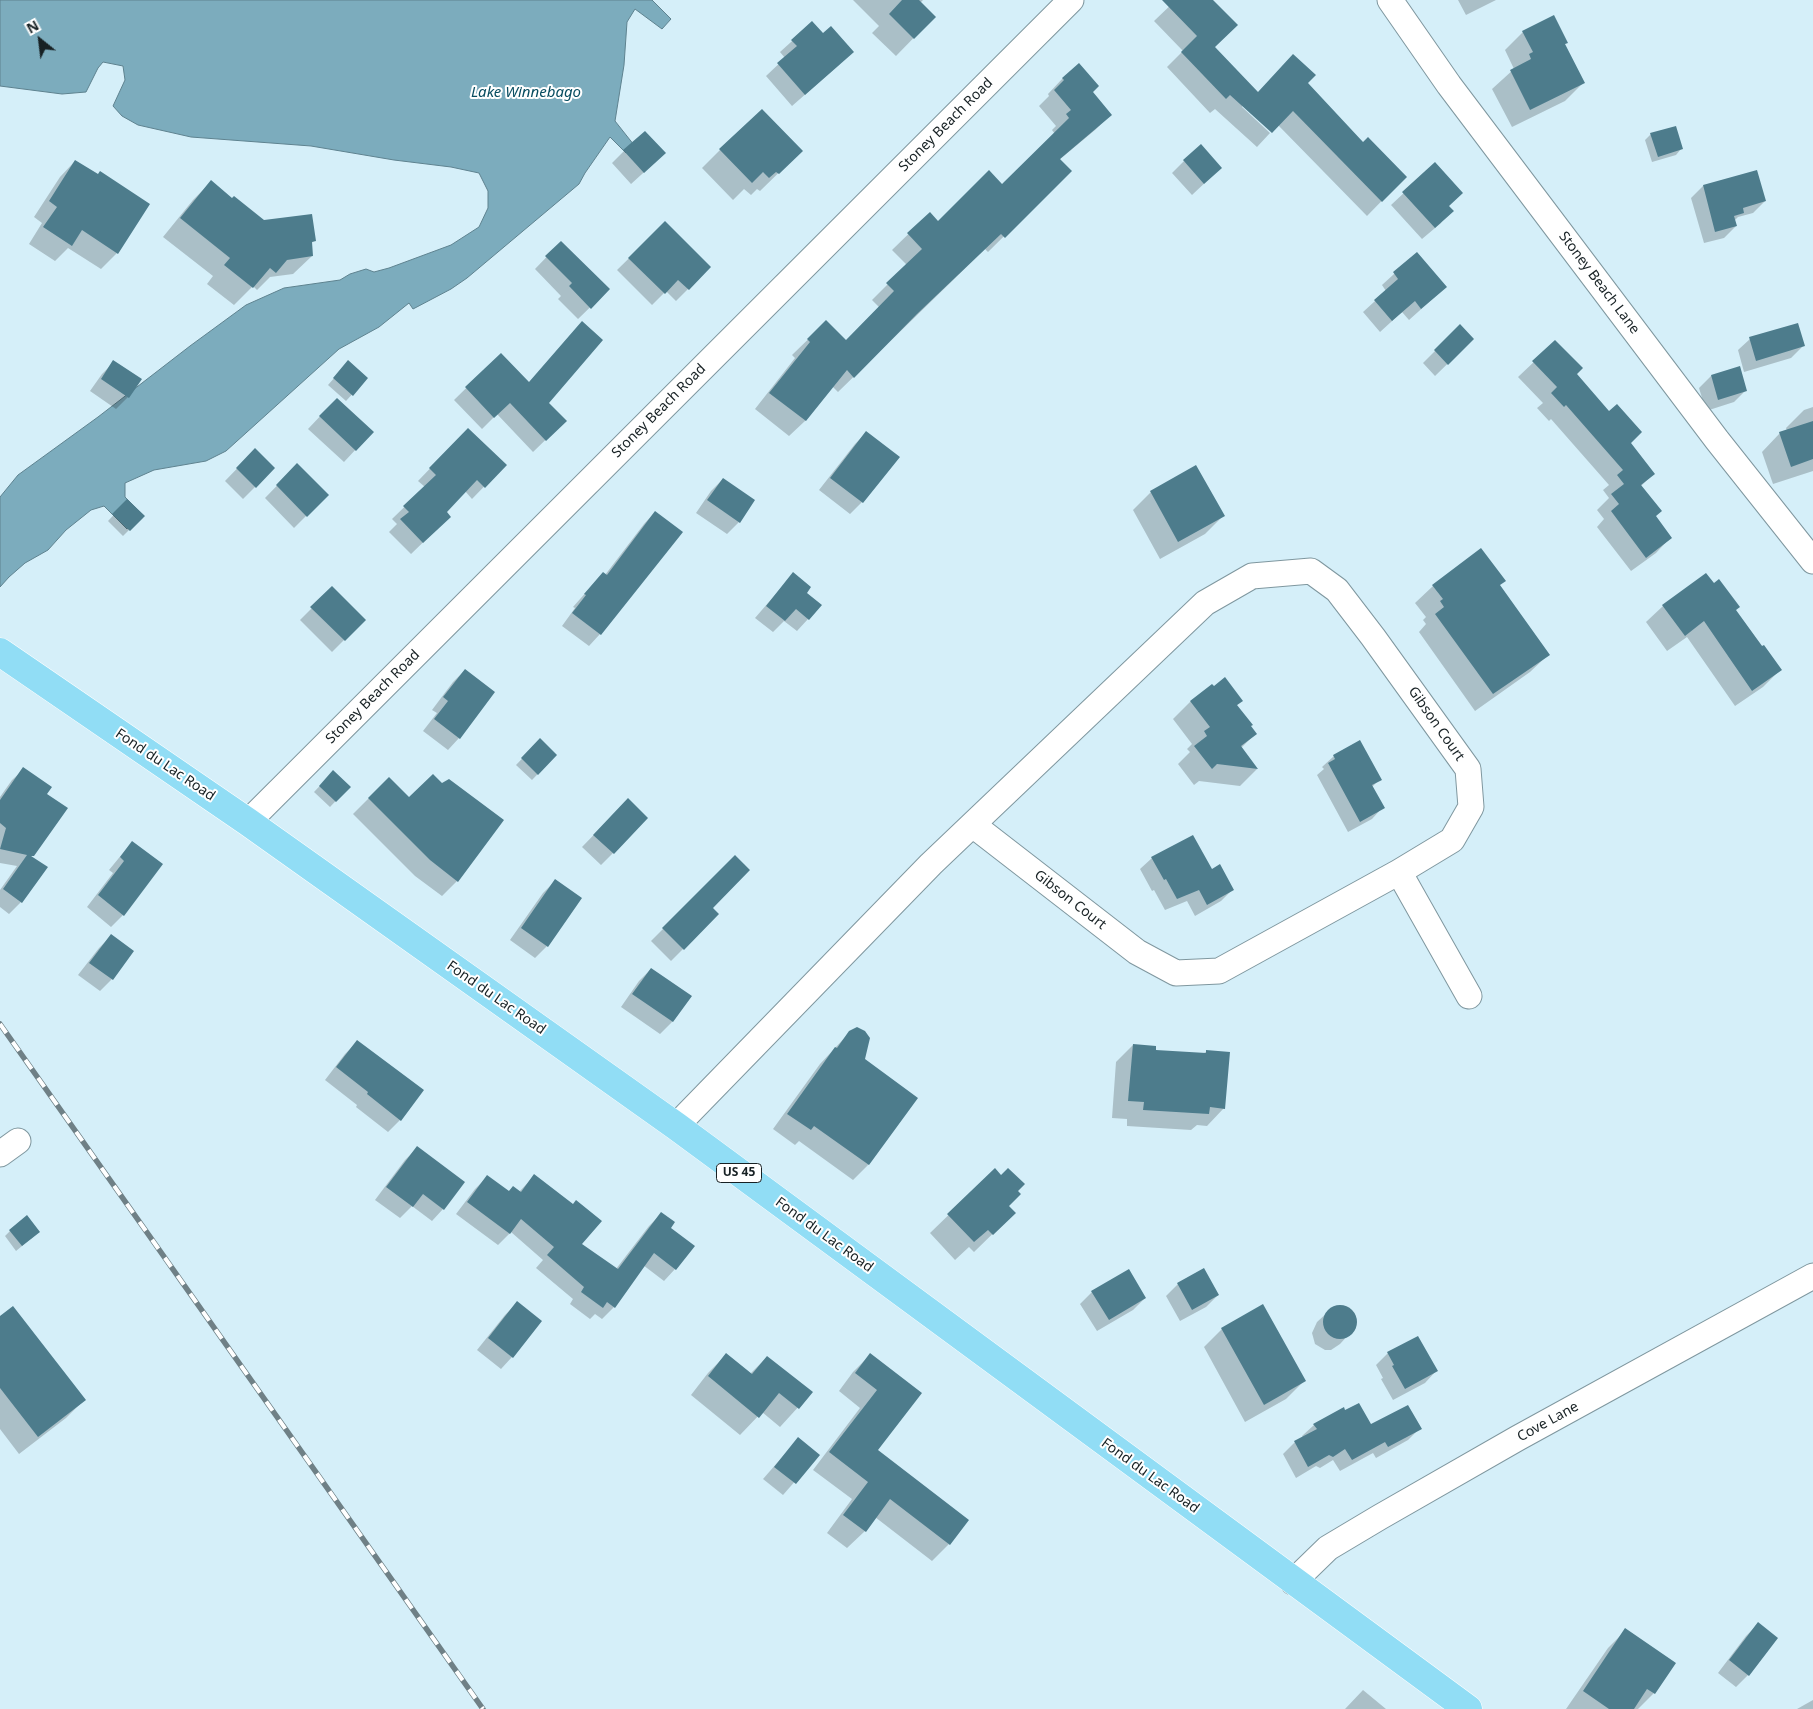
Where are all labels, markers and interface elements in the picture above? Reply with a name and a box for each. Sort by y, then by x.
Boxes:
north arrow [15,15,65,65]
text: N [23,15,42,38]
street label: Stoney Beach Road [896,75,996,175]
water label: Lake Winnebago [471,84,581,102]
street label: Stoney Beach Lane [1555,228,1643,338]
street label: Stoney Beach Road [609,361,709,461]
street label: Stoney Beach Road [323,647,423,747]
street label: Gibson Court [1404,684,1468,764]
street label: Fond du Lac Road [112,725,218,805]
street label: Gibson Court [1031,867,1109,933]
street label: Fond du Lac Road [443,958,549,1038]
road number: US 45 [716,1164,762,1182]
street label: Fond du Lac Road [772,1194,876,1276]
street label: Cove Lane [1514,1398,1582,1446]
street label: Fond du Lac Road [1098,1435,1202,1517]

